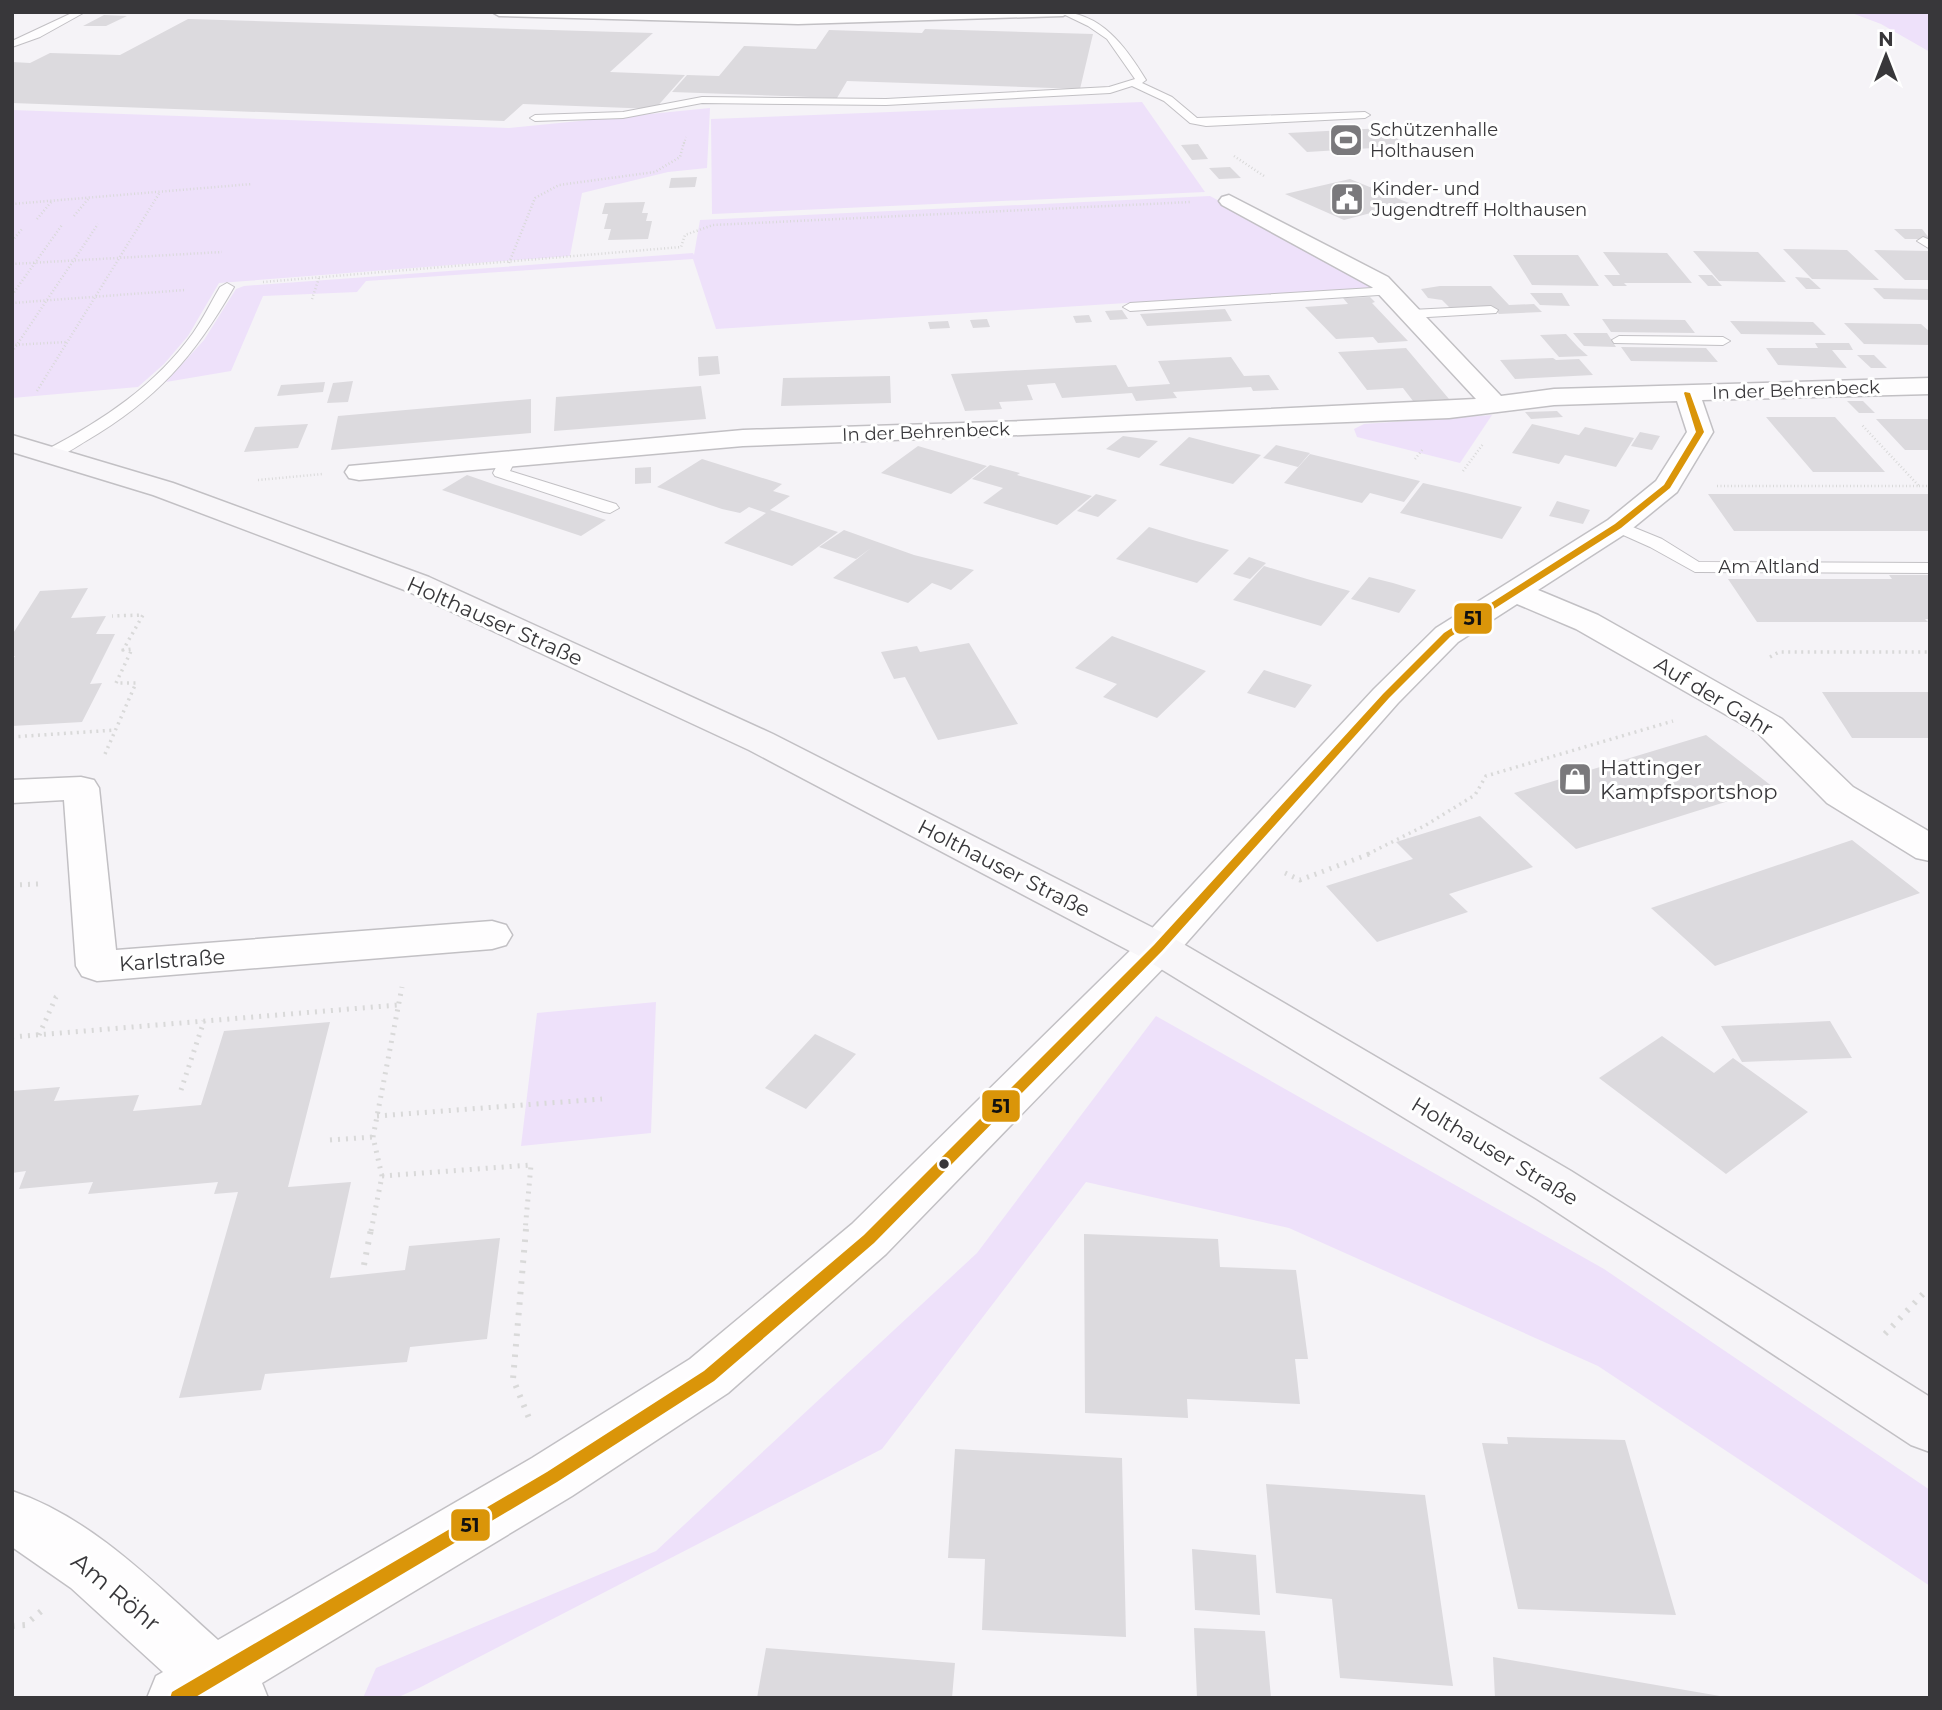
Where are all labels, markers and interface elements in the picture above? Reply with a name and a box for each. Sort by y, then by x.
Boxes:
north arrow [1851,21,1921,91]
text: N [1878,28,1894,51]
place label: Schützenhalle Holthausen [1370,119,1498,162]
sports icon: Schützenhalle Holthausen [1327,121,1365,159]
place label: Kinder- und Jugendtreff Holthausen [1371,178,1587,221]
public building icon: Kinder- und Jugendtreff Holthausen [1328,180,1366,218]
street label: In der Behrenbeck [1712,376,1880,404]
street label: In der Behrenbeck [842,418,1010,446]
street label: Am Altland [1718,556,1820,578]
street label: Holthauser Straße [403,571,587,671]
line badge: 51 [1453,602,1493,635]
text: 51 [1464,607,1482,630]
street label: Auf der Gahr [1650,651,1778,741]
place label: Hattinger Kampfsportshop [1600,755,1777,804]
shop icon: Hattinger Kampfsportshop [1556,760,1594,798]
street label: Holthauser Straße [914,814,1094,922]
street label: Karlstraße [118,944,226,976]
line badge: 51 [981,1089,1021,1123]
street label: Holthauser Straße [1407,1091,1583,1211]
text: 51 [992,1095,1010,1118]
unlabelled marker [937,1157,951,1171]
line badge: 51 [450,1508,491,1542]
text: 51 [461,1514,479,1537]
street label: Am Röhr [66,1546,166,1638]

